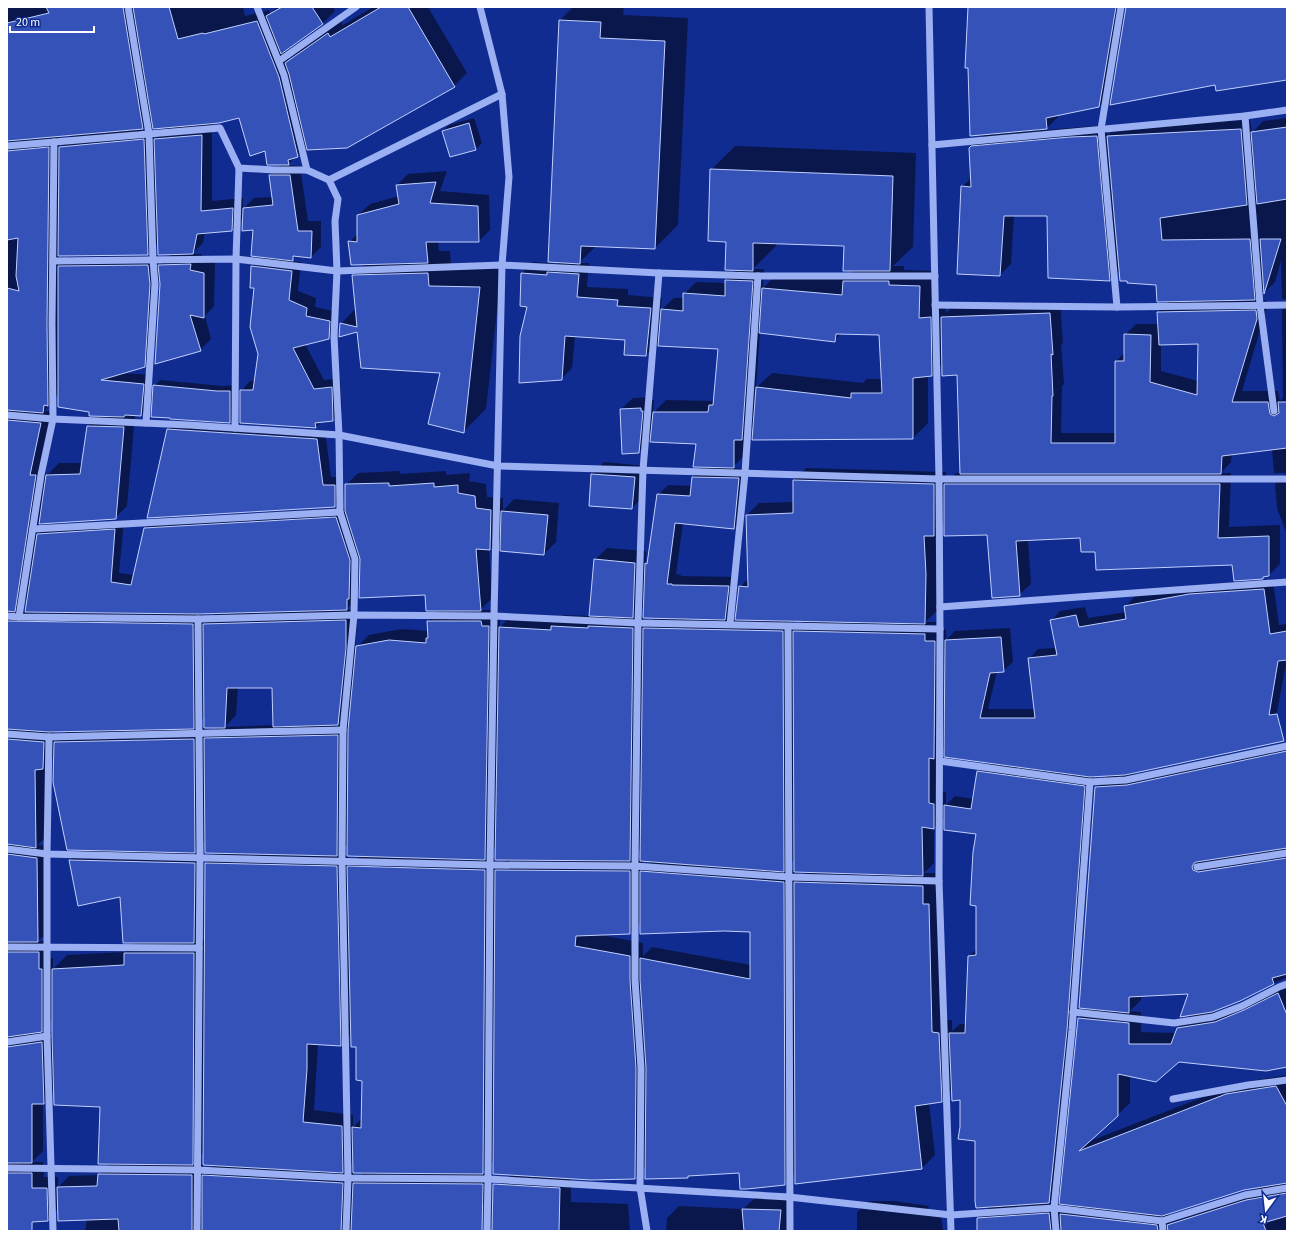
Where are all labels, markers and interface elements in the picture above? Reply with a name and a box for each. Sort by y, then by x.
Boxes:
scale bar [10,8,94,34]
text: 20 m [16,14,40,31]
north arrow [1246,1190,1286,1230]
text: K [1258,1211,1269,1227]

